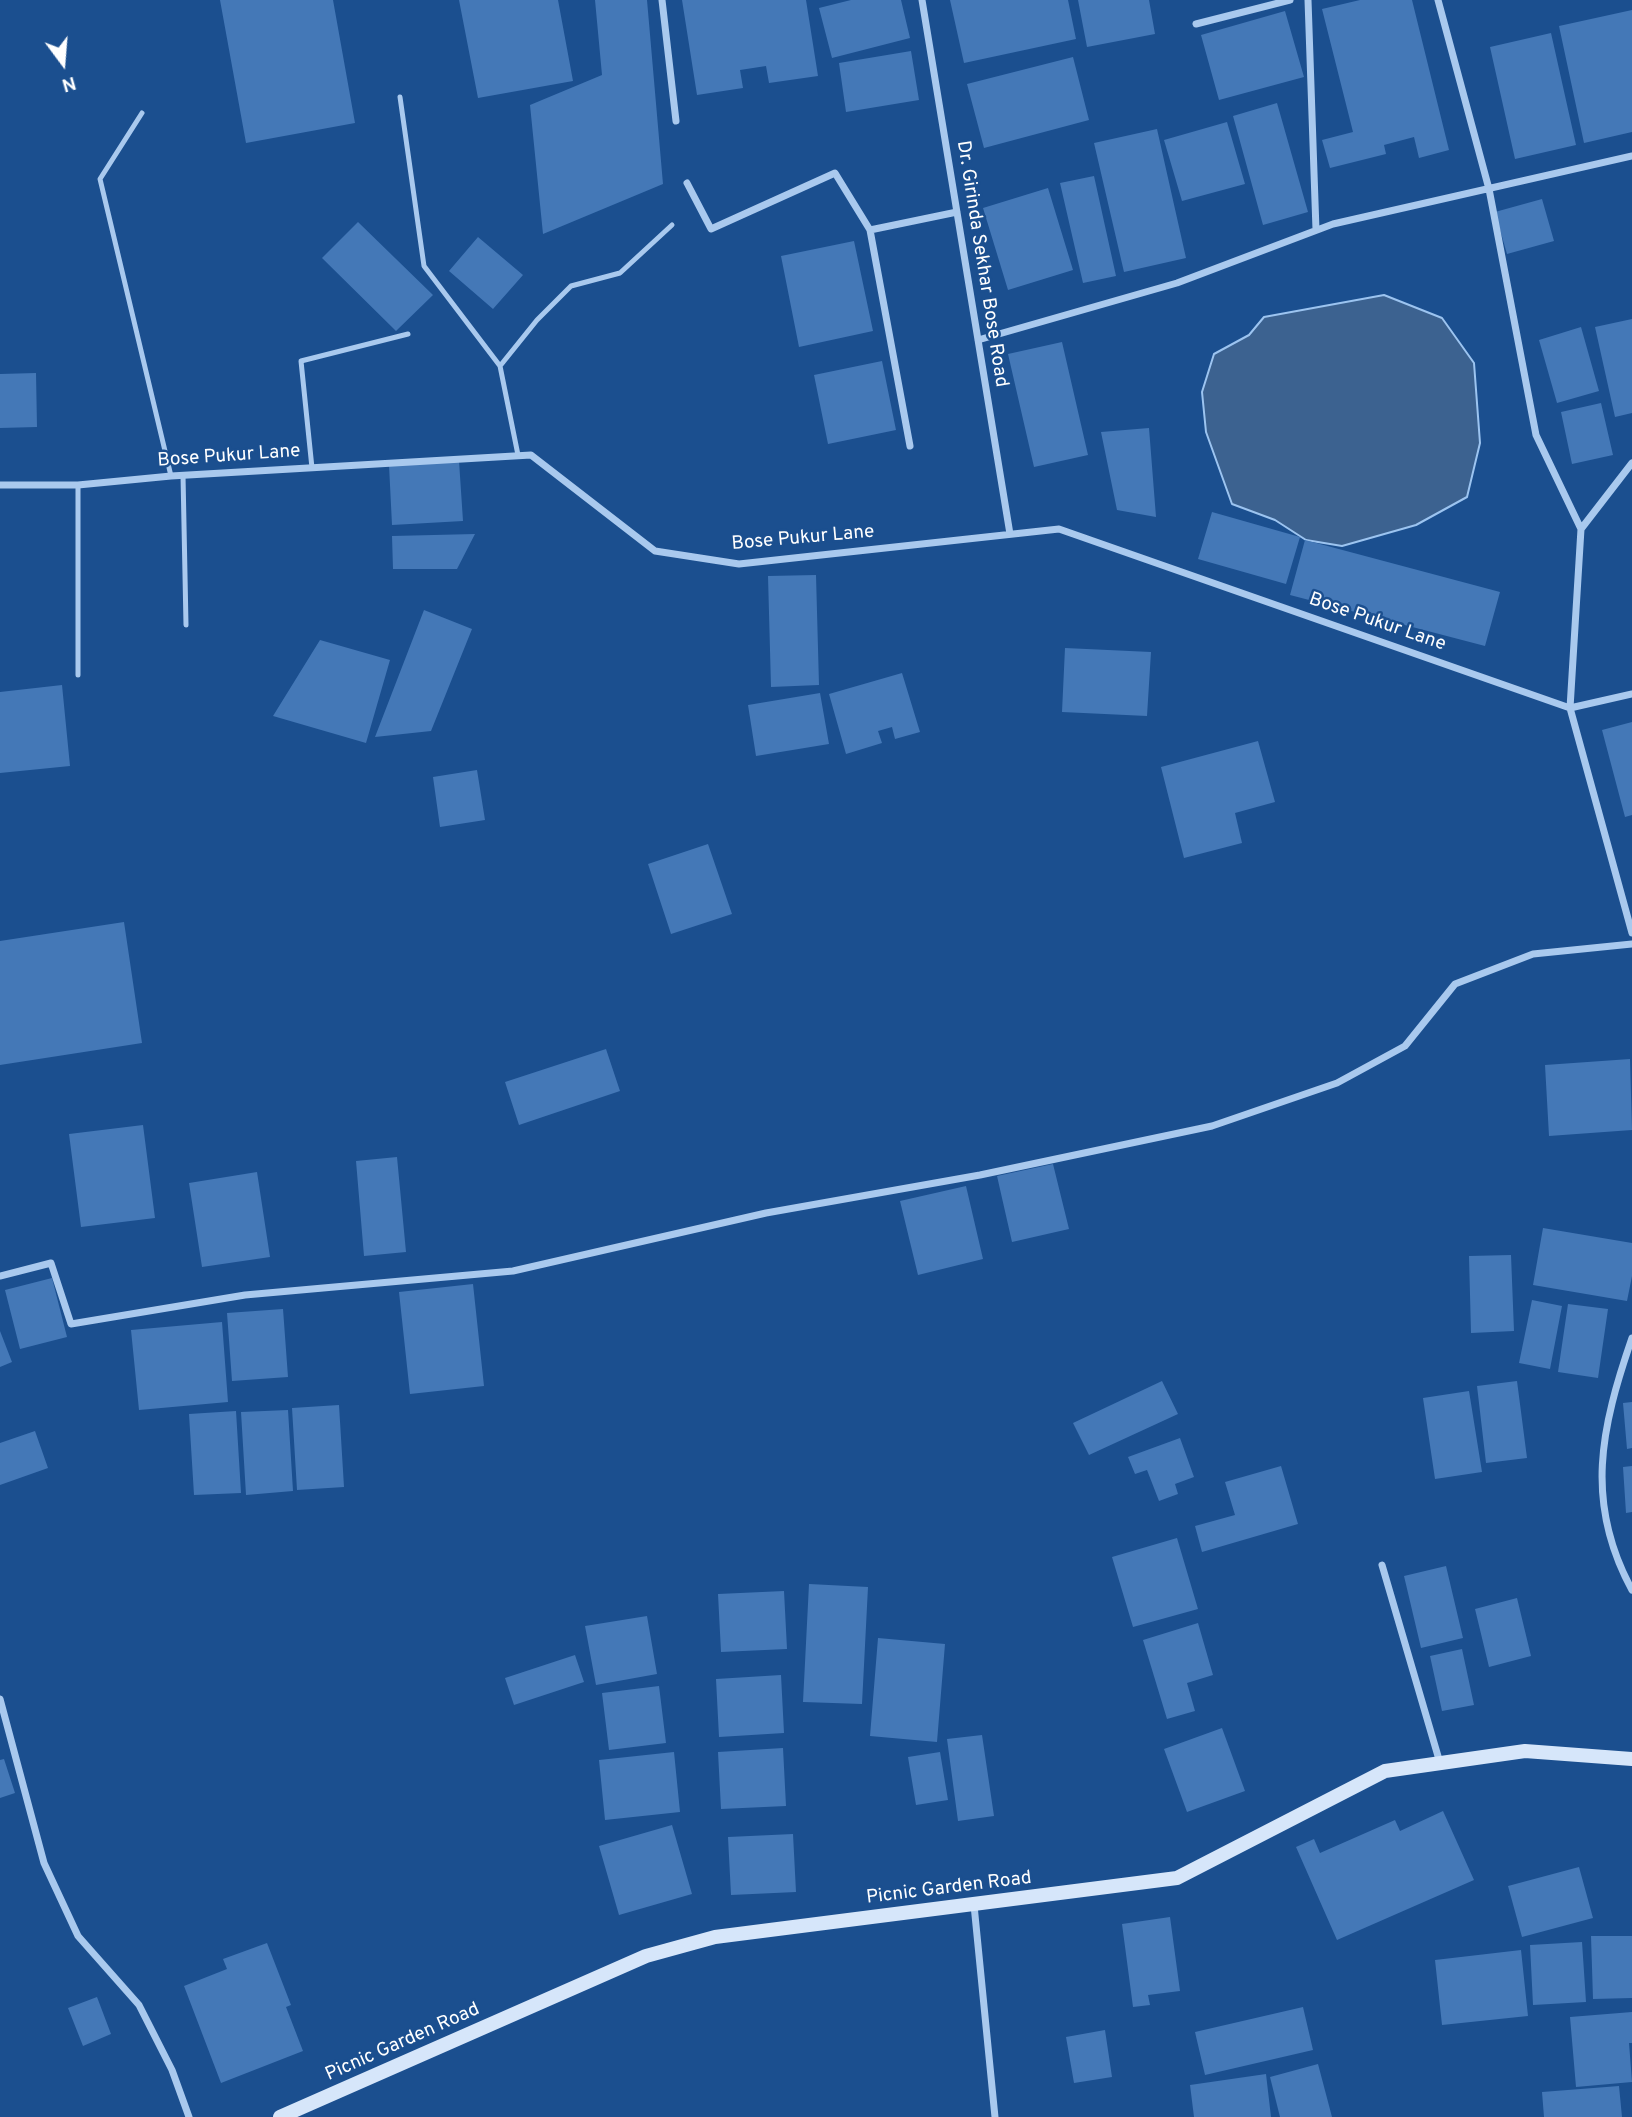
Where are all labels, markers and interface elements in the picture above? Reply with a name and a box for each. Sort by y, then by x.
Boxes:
north arrow [28,28,98,98]
text: N [59,70,79,97]
street label: Dr. Girinda Sekhar Bose Road [950,139,1012,389]
street label: Bose Pukur Lane [157,441,301,473]
street label: Bose Pukur Lane [731,521,875,557]
street label: Bose Pukur Lane [1305,589,1449,657]
street label: Picnic Garden Road [865,1868,1033,1910]
street label: Picnic Garden Road [322,1999,484,2087]

